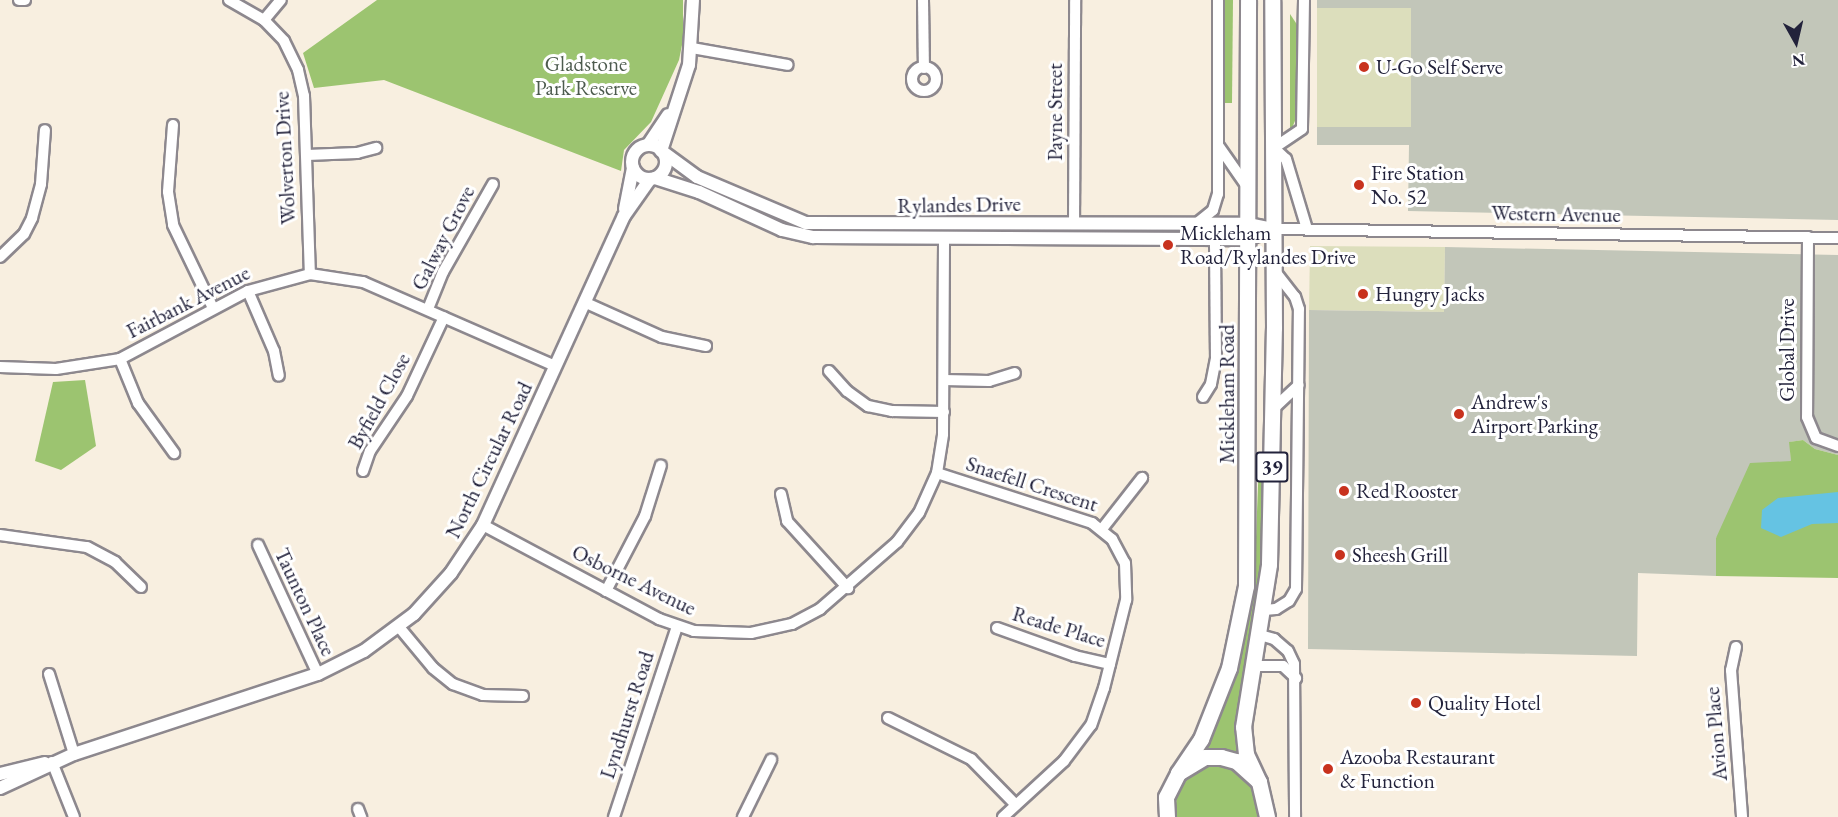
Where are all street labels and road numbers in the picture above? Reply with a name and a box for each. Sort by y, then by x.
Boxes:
street label: Payne Street [1042,63,1068,161]
street label: Wolverton Drive [269,91,301,225]
street label: Galway Grove [406,182,480,294]
street label: Rylandes Drive [897,191,1021,219]
street label: Western Avenue [1491,200,1621,228]
street label: Fairbank Avenue [122,260,254,344]
street label: Global Drive [1774,298,1800,402]
street label: Mickleham Road [1214,324,1240,464]
street label: Byfield Close [342,349,416,453]
street label: North Circular Road [440,378,538,542]
road number: 39 [1254,450,1290,484]
street label: Snaefell Crescent [963,451,1101,517]
street label: Osborne Avenue [568,539,700,621]
street label: Taunton Place [269,544,341,660]
street label: Reade Place [1009,601,1109,653]
street label: Lyndhurst Road [595,648,659,782]
street label: Avion Place [1699,686,1733,782]

